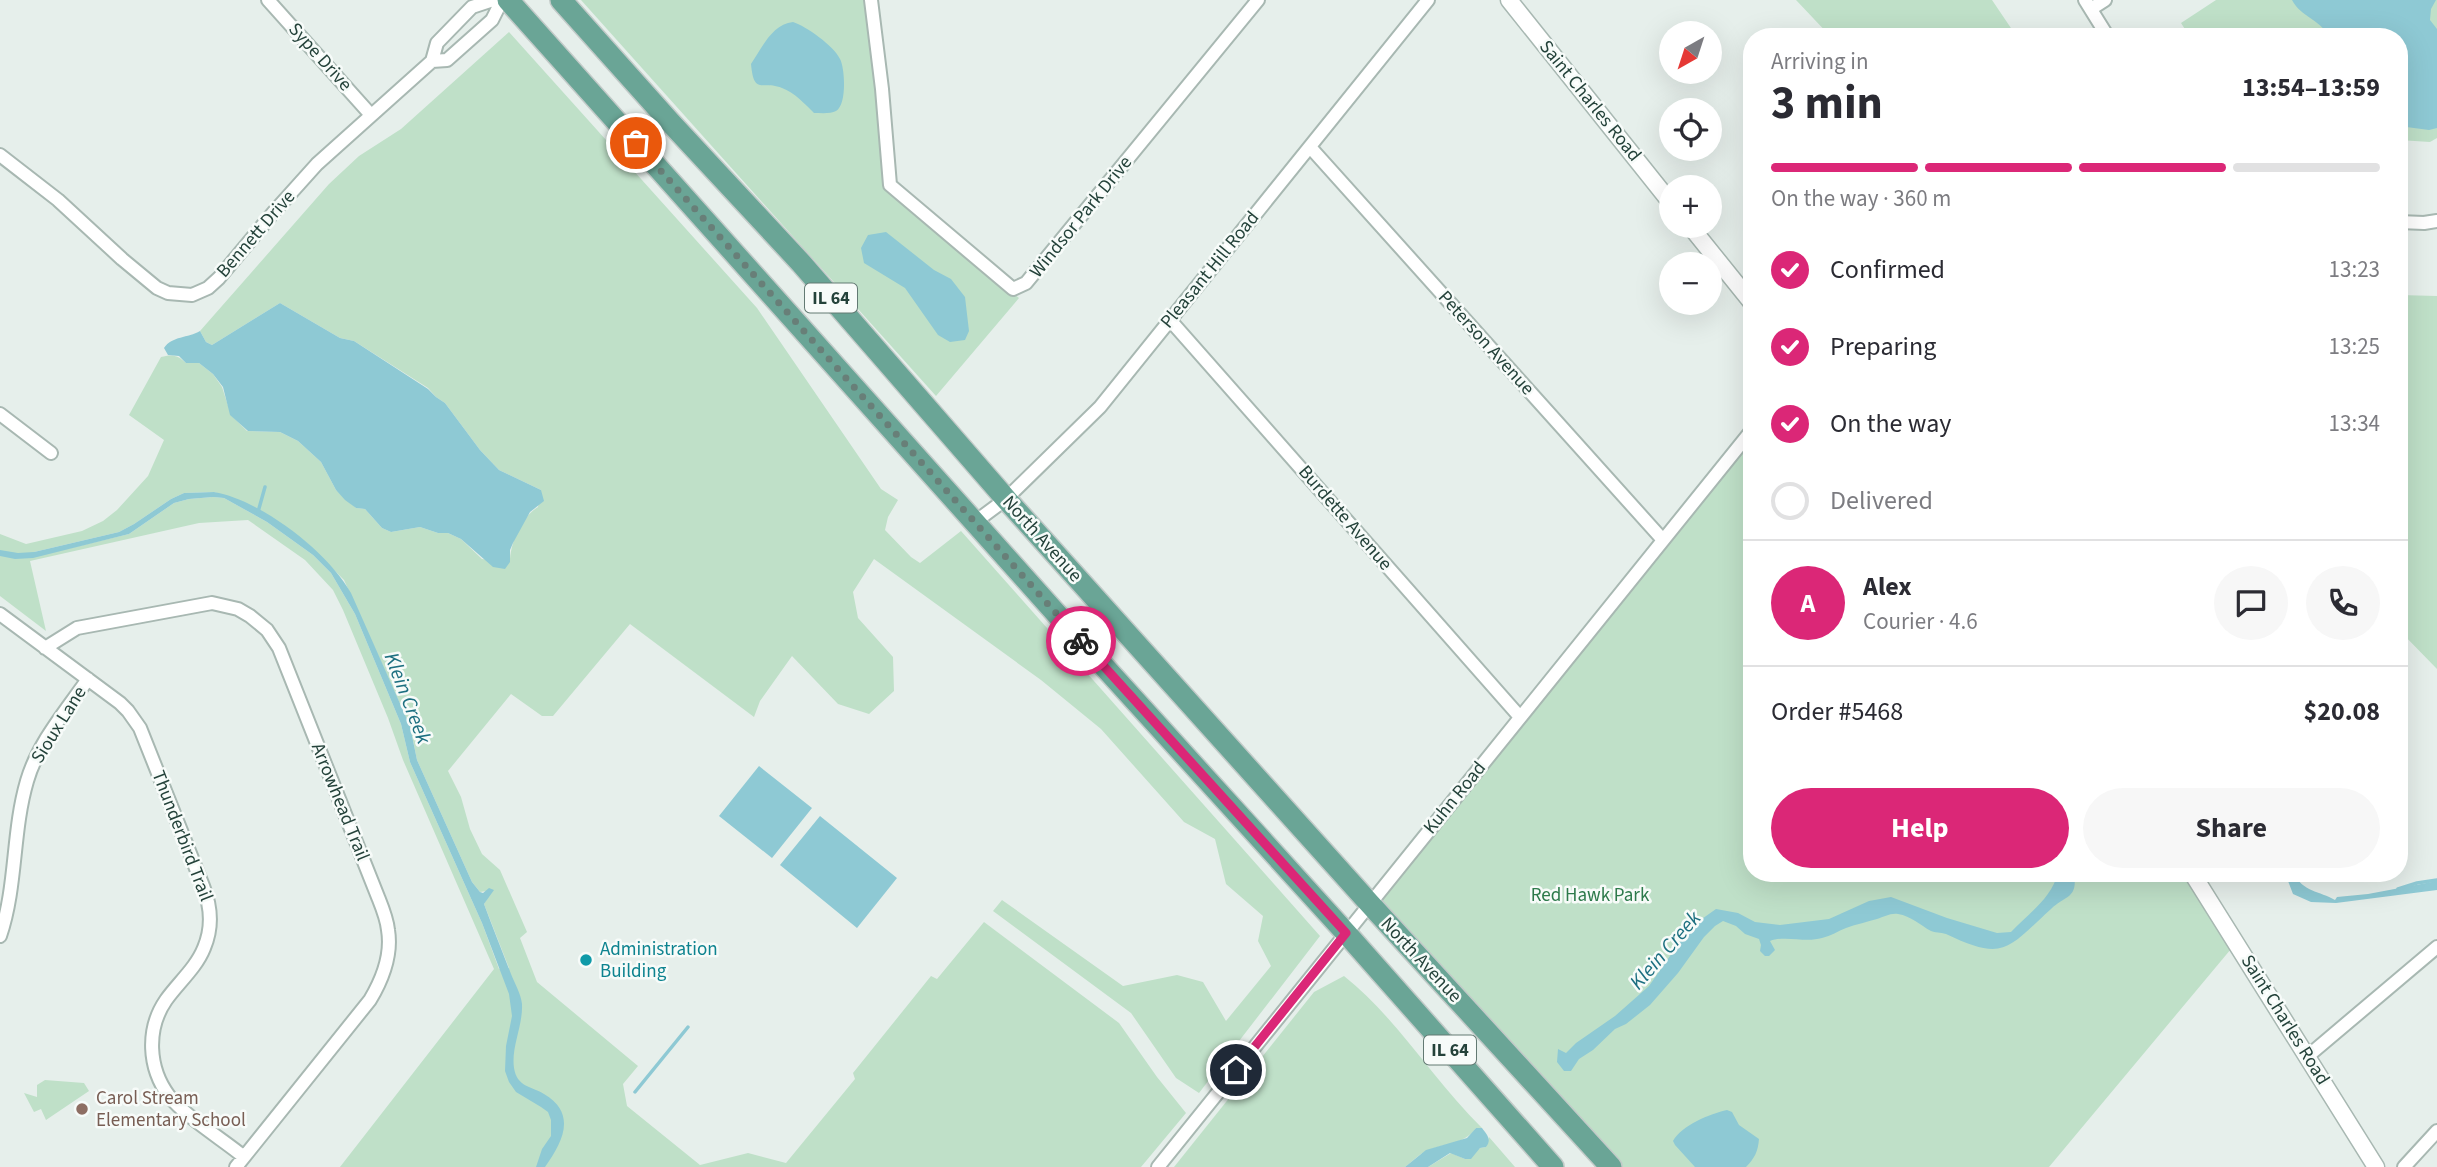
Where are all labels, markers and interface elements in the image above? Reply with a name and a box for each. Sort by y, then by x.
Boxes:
street label: Sype Drive [282,17,358,97]
north arrow [1659,21,1722,84]
map controls [1659,21,1722,315]
street label: Saint Charles Road [1533,35,1647,167]
text: Arriving in [1771,45,1869,78]
text: 13:54–13:59 [2242,69,2380,106]
text: 3 min [1771,71,1883,136]
button: locate [1659,98,1722,161]
pin [606,113,666,173]
icon: bag [617,124,655,162]
street label: Windsor Park Drive [1023,150,1139,284]
button: + [1659,175,1722,238]
text: On the way · 360 m [1771,182,1951,215]
street label: Bennett Drive [210,184,302,284]
street label: Pleasant Hill Road [1154,206,1266,334]
icon: check [1771,251,1809,289]
text: Confirmed [1830,251,1945,288]
button: − [1659,252,1722,315]
text: 13:23 [2329,253,2380,286]
road number: IL 64 [805,284,857,312]
street label: Peterson Avenue [1432,285,1540,401]
icon: check [1771,328,1809,366]
text: Preparing [1830,328,1936,365]
text: 13:25 [2329,330,2380,363]
icon: check [1771,405,1809,443]
text: On the way [1830,405,1951,442]
text: 13:34 [2329,407,2380,440]
street label: Burdette Avenue [1292,459,1398,577]
text: Delivered [1830,482,1933,519]
street label: North Avenue [996,490,1088,588]
button: chat [2214,566,2288,640]
button: phone [2306,566,2380,640]
text: Alex [1863,568,1912,605]
text: A [1801,585,1815,622]
text: Courier · 4.6 [1863,605,1978,638]
courier [1046,606,1116,676]
icon: bike [1062,622,1100,660]
water label: Klein Creek [377,648,440,749]
street label: Sioux Lane [25,681,93,769]
text: Order #5468 [1771,693,1903,730]
text: $20.08 [2304,693,2380,730]
street label: Arrowhead Trail [304,739,376,865]
street label: Kuhn Road [1417,756,1493,840]
street label: Thunderbird Trail [145,767,219,906]
button: Help [1771,788,2069,868]
button: Share [2083,788,2380,868]
park label: Red Hawk Park [1531,882,1650,909]
water label: Klein Creek [1622,903,1708,996]
street label: North Avenue [1374,911,1468,1009]
place label: Administration Building [600,936,718,985]
street label: Saint Charles Road [2234,950,2336,1090]
marker: Administration Building [578,952,594,968]
road number: IL 64 [1424,1036,1476,1064]
pin [1206,1040,1266,1100]
icon: home [1217,1051,1255,1089]
place label: Carol Stream Elementary School [96,1085,246,1134]
marker: Carol Stream Elementary School [74,1101,90,1117]

